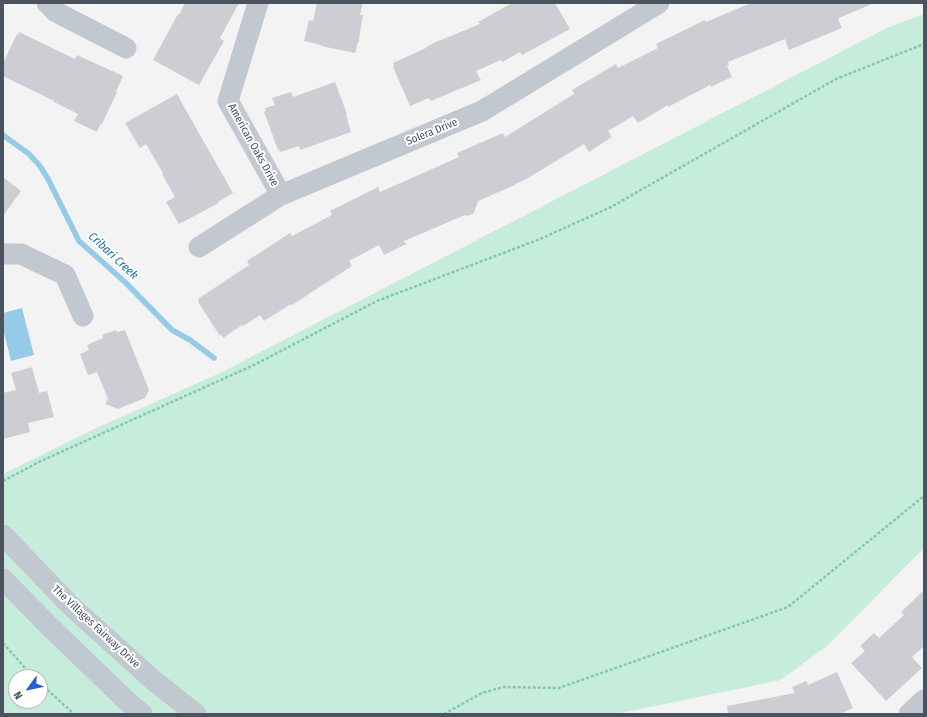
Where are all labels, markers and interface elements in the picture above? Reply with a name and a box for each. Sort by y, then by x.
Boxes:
street label: American Oaks Drive [225,101,281,189]
street label: Solera Drive [404,116,460,148]
water label: Cribari Creek [85,229,141,283]
street label: The Villages Fairway Drive [49,583,143,671]
north arrow [8,669,48,709]
text: N [11,689,26,702]

